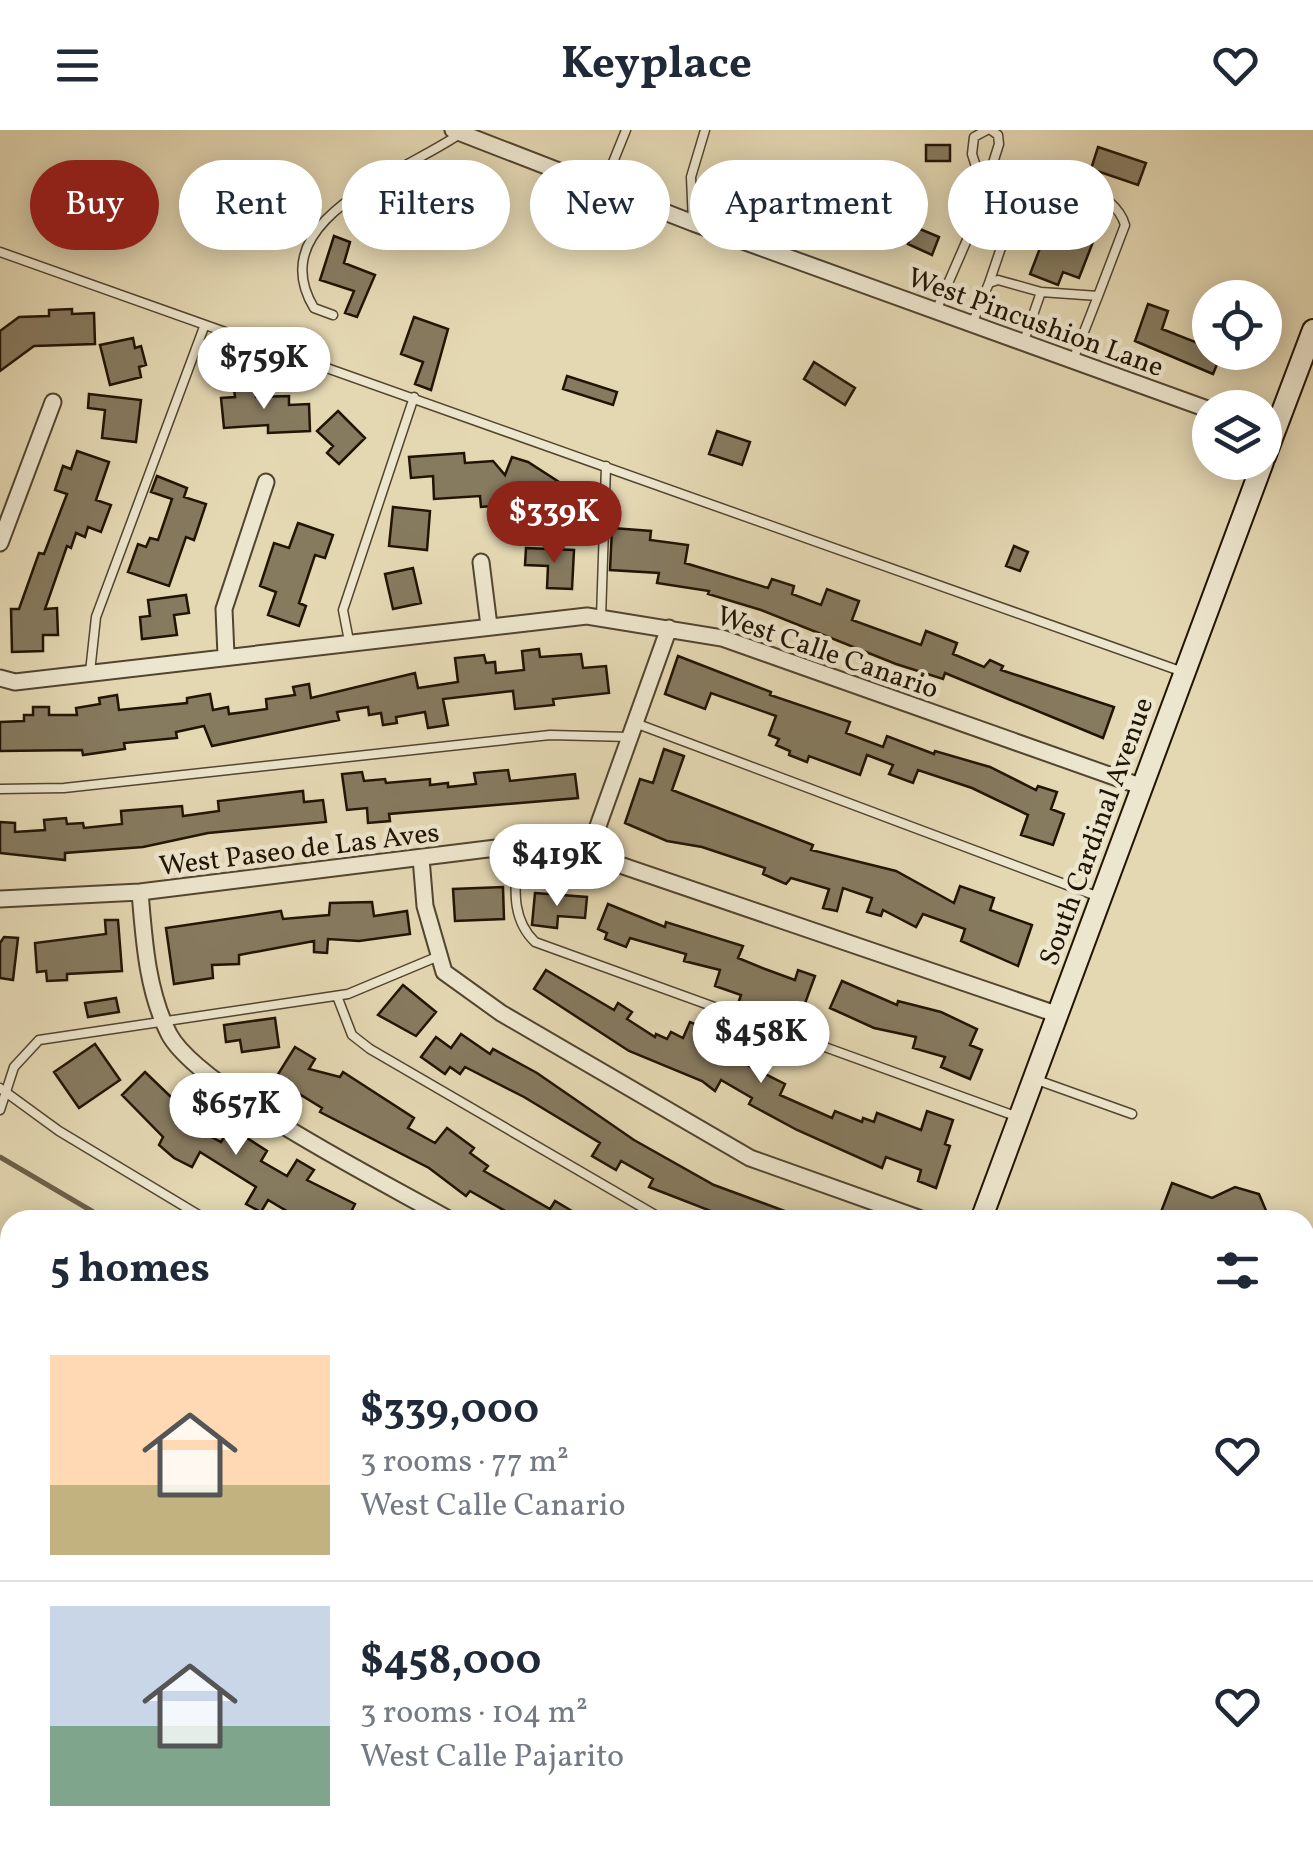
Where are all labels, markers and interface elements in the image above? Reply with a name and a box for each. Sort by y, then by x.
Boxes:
text: Keyplace [561,34,752,97]
icon: menu [50,38,105,93]
icon: heart [1208,38,1263,93]
chip: Buy [30,160,159,250]
chip: Rent [179,160,322,250]
chip: Filters [342,160,510,250]
chip: New [530,160,670,250]
chip: Apartment [690,160,928,250]
chip: House [948,160,1114,250]
street label: West Pincushion Lane [902,259,1169,388]
map controls [1192,280,1282,480]
button: locate [1192,280,1282,370]
pin: $759K [194,327,334,412]
text: $759K [219,337,309,381]
button: layers [1192,390,1282,480]
pin: $339K [484,481,624,566]
text: $339K [509,491,599,535]
street label: West Calle Canario [711,597,943,710]
street label: South Cardinal Avenue [1031,692,1164,971]
street label: West Paseo de Las Aves [157,814,442,887]
pin: $419K [487,824,627,909]
text: $419K [512,834,602,878]
pin: $458K [691,1001,831,1086]
text: $458K [715,1011,807,1055]
pin: $657K [166,1073,306,1158]
text: $657K [191,1083,281,1127]
text: 5 homes [50,1241,210,1300]
icon: filters [1210,1243,1265,1298]
text: $339,000 [360,1382,539,1441]
icon: home [130,1395,250,1515]
icon: heart [1210,1428,1265,1483]
text: 3 rooms · 77 m² [360,1441,569,1485]
text: West Calle Canario [360,1485,626,1529]
text: $458,000 [360,1633,541,1692]
icon: home [130,1646,250,1766]
icon: heart [1210,1679,1265,1734]
text: 3 rooms · 104 m² [360,1692,588,1736]
text: West Calle Pajarito [360,1736,624,1780]

